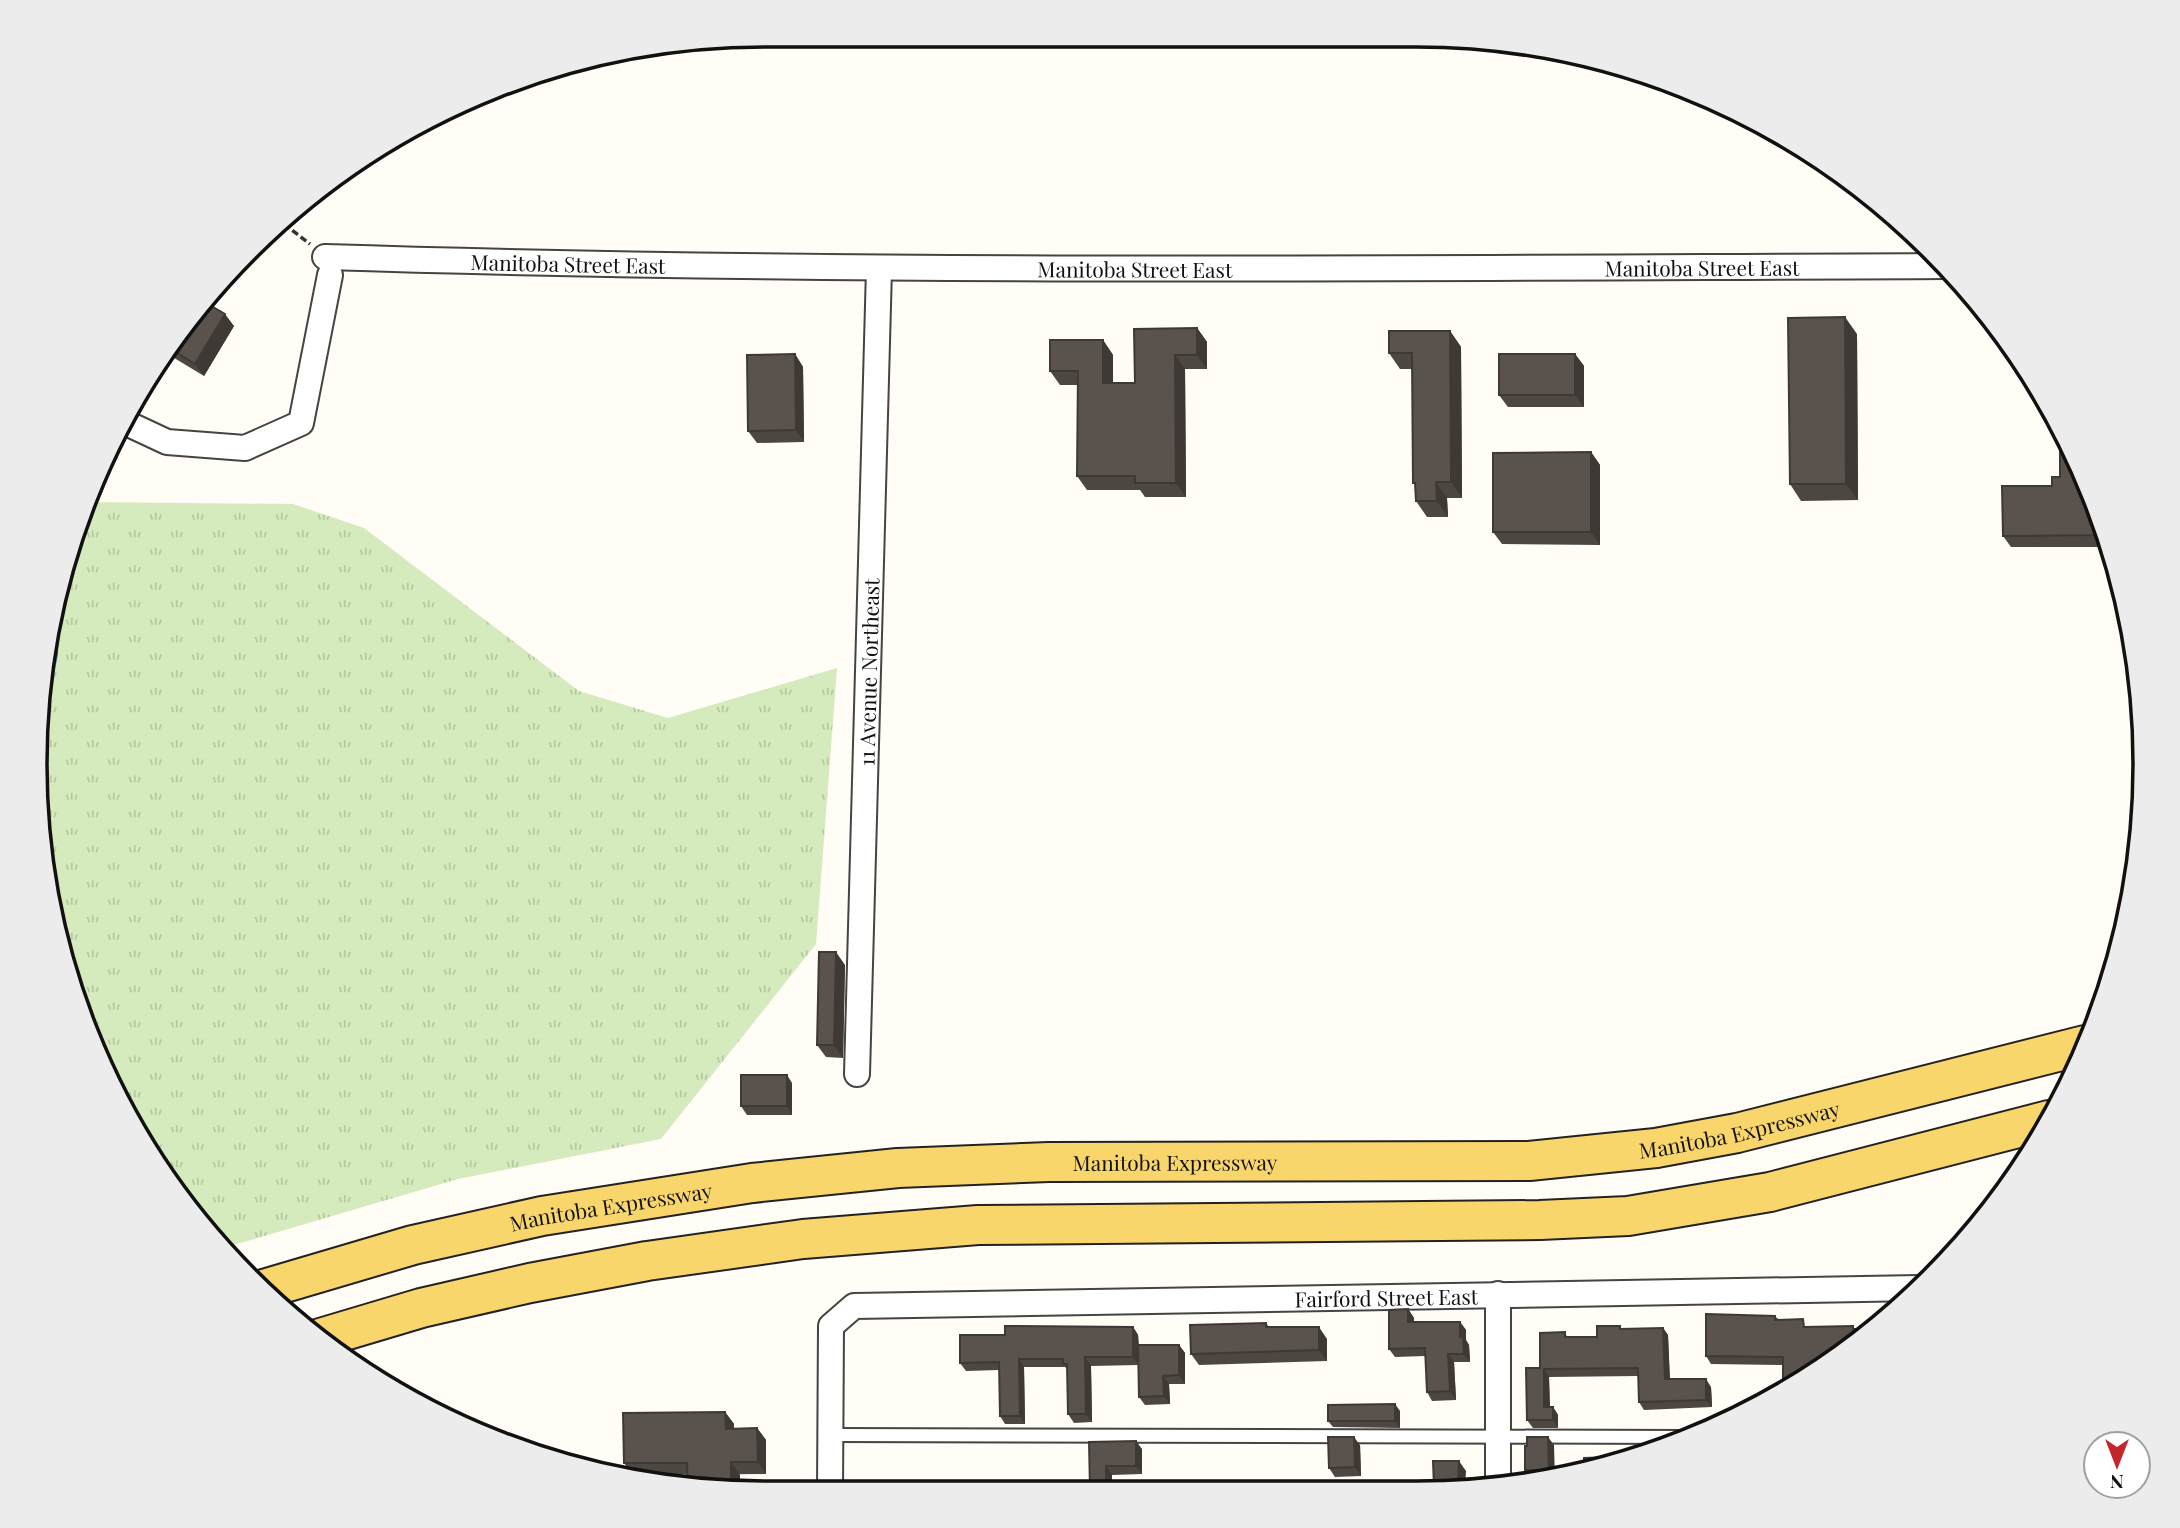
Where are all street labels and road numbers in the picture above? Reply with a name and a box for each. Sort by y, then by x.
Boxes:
street label: Manitoba Street East [470,247,666,279]
street label: Manitoba Street East [1604,253,1800,282]
street label: Manitoba Street East [1037,254,1233,283]
street label: 11 Avenue Northeast [851,577,885,766]
street label: Manitoba Expressway [1638,1094,1843,1164]
street label: Manitoba Expressway [1073,1148,1278,1176]
street label: Manitoba Expressway [507,1175,714,1237]
street label: Fairford Street East [1294,1281,1479,1313]

